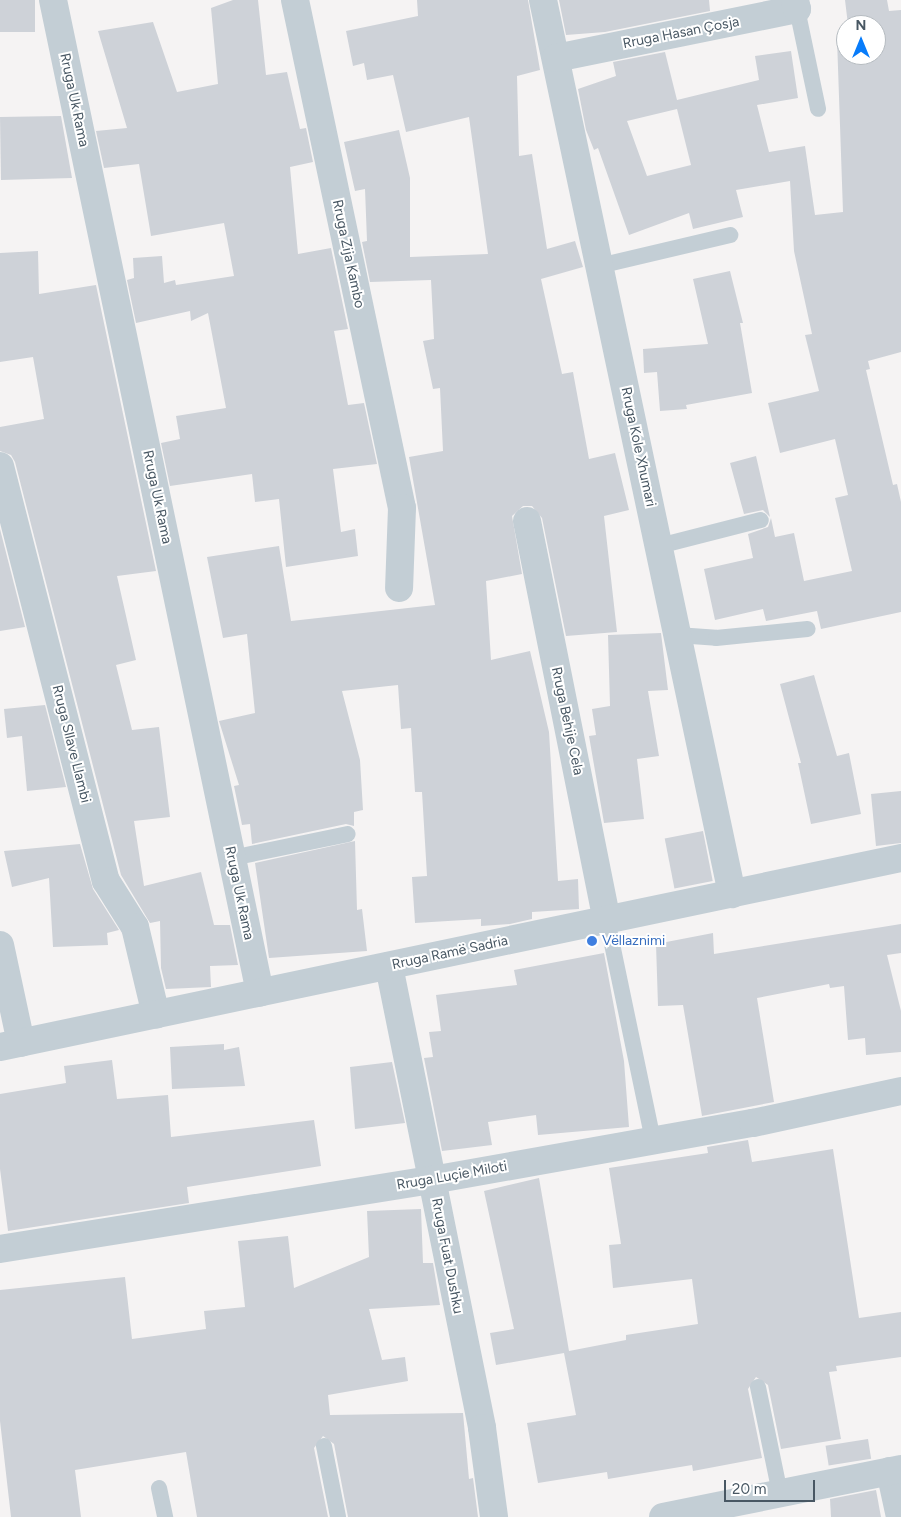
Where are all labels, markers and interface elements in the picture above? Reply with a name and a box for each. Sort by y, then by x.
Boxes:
street label: Rruga Hasan Çosja [621,13,741,53]
north arrow [836,15,886,65]
text: N [856,17,866,34]
street label: Rruga Uk Rama [56,52,92,148]
street label: Rruga Zija Kambo [328,198,368,310]
street label: Rruga Kole Xhumari [617,386,659,508]
street label: Rruga Uk Rama [139,449,175,545]
street label: Rruga Behije Cela [547,665,587,777]
street label: Rruga Sllave Llambi [48,683,94,805]
street label: Rruga Uk Rama [221,845,257,941]
street label: Rruga Ramë Sadria [390,933,510,973]
place label: Vëllaznimi [602,933,665,949]
marker: Vëllaznimi [586,935,598,947]
street label: Rruga Luçie Miloti [395,1158,509,1194]
street label: Rruga Fuat Dushku [428,1197,466,1315]
scale bar [726,1470,817,1502]
text: 20 m [732,1480,766,1498]

